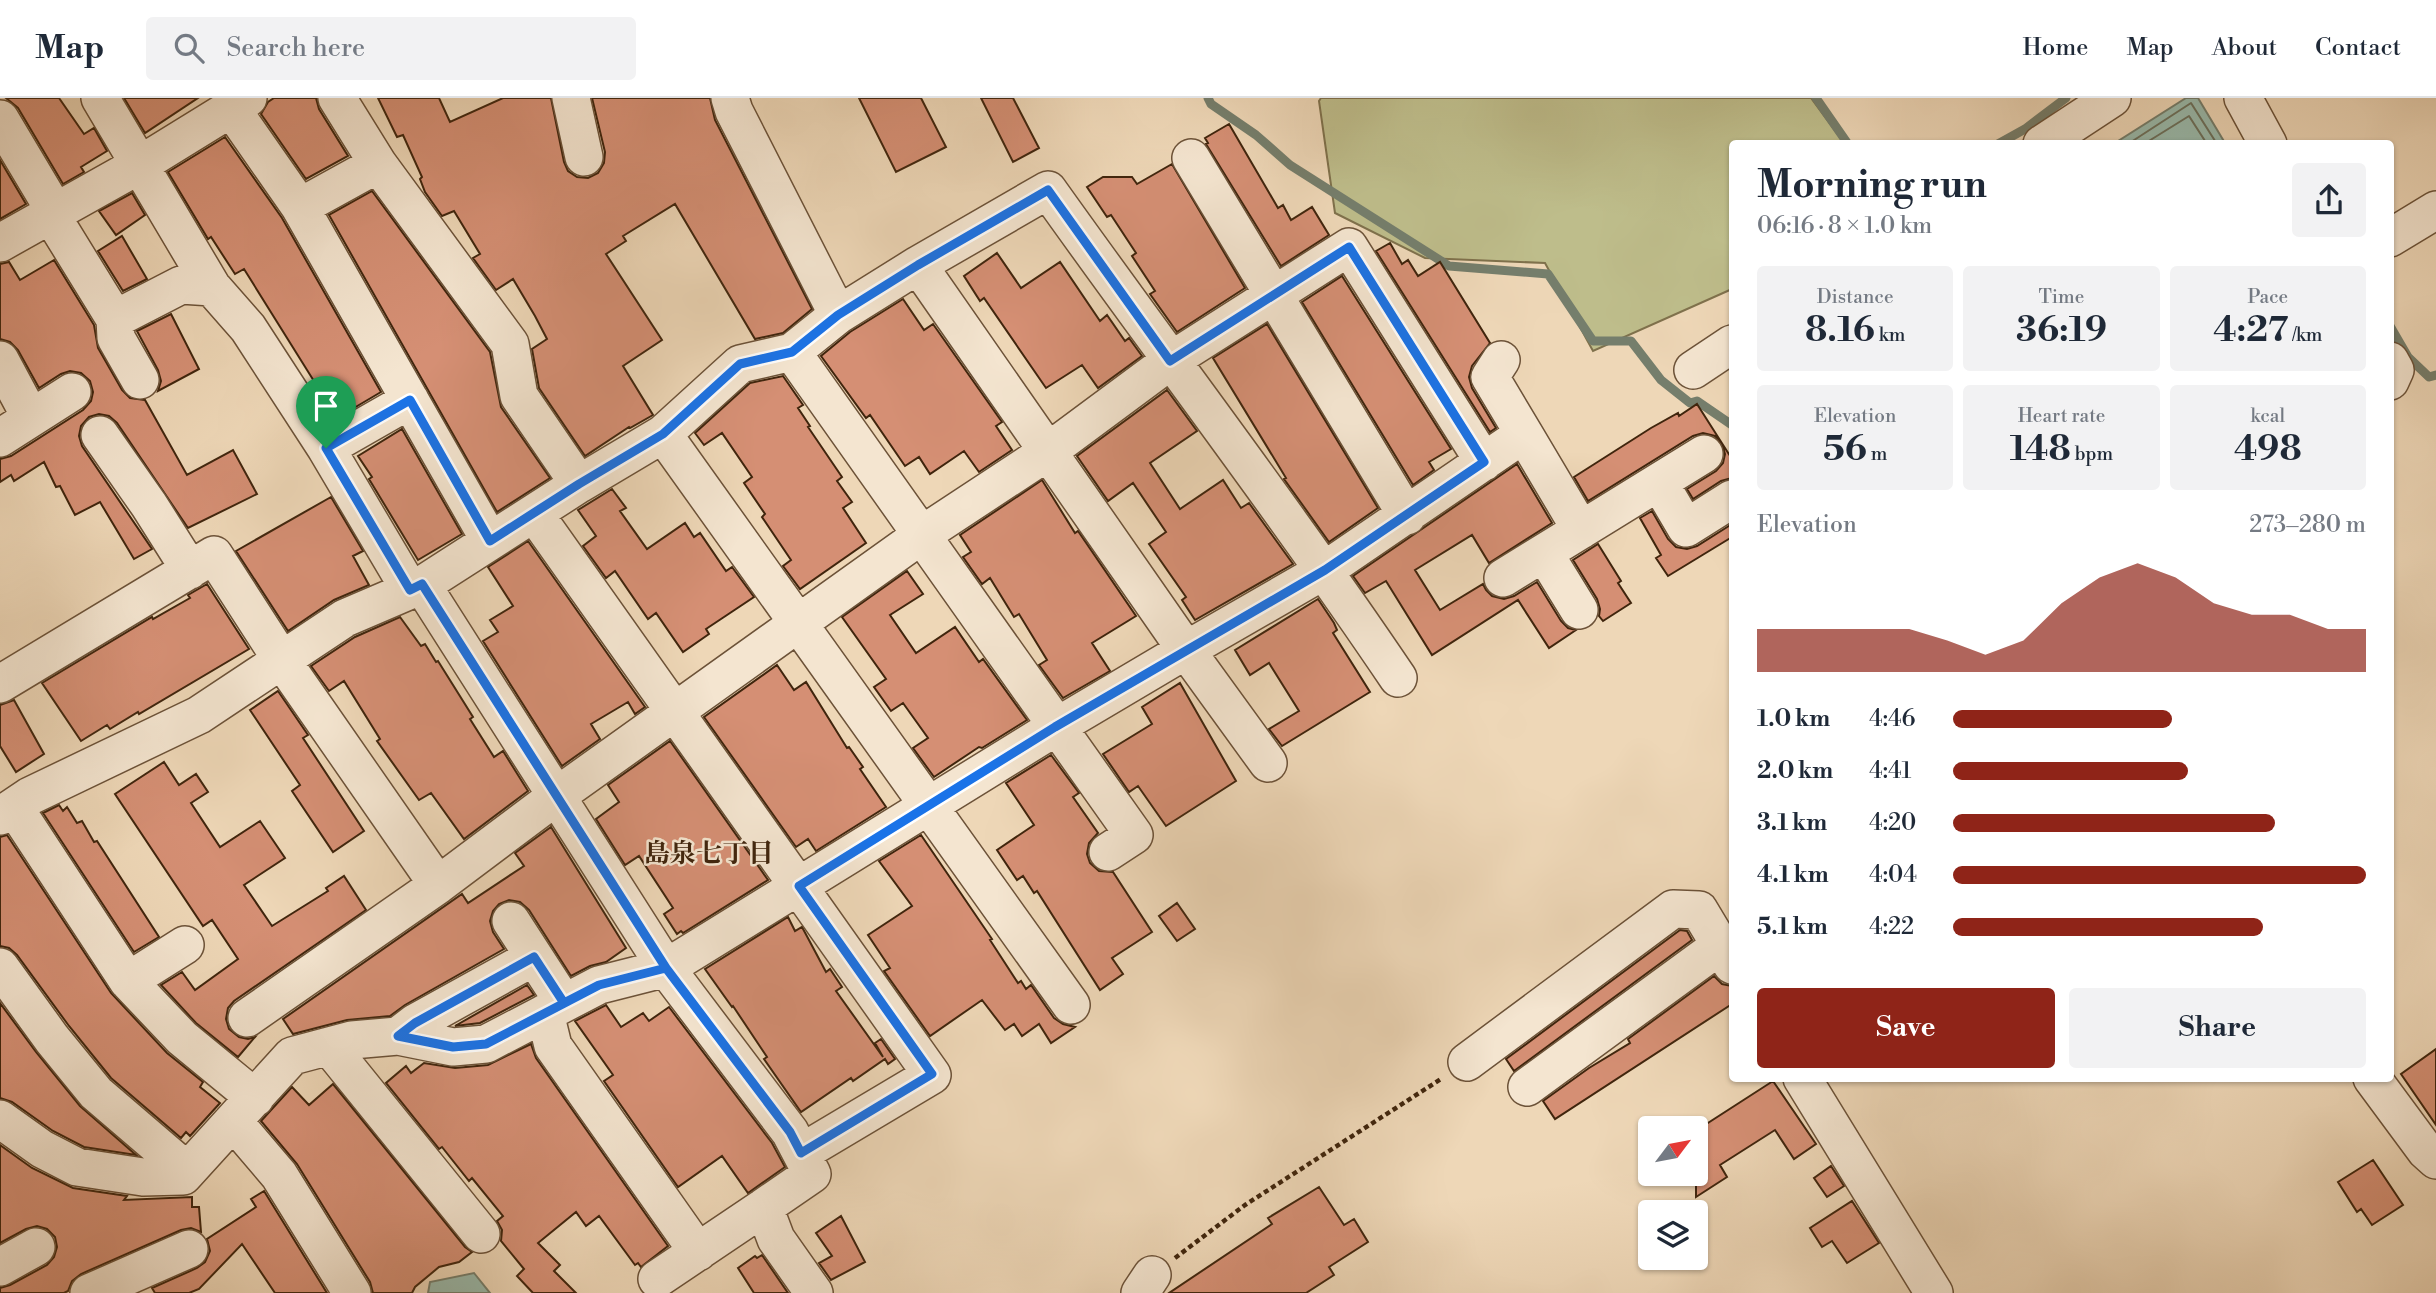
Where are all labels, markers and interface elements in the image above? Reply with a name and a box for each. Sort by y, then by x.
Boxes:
search box [146,17,636,80]
text: Map [35,28,104,69]
icon: search [170,29,208,67]
text: Search here [226,32,365,64]
text: Home [2023,33,2088,63]
text: Map [2126,33,2174,63]
text: About [2212,33,2277,63]
text: Contact [2315,33,2401,63]
text: Morning run [1757,162,1987,209]
button: share [2292,163,2366,237]
text: 06:16 · 8 × 1.0 km [1757,212,1932,240]
text: Distance [1817,285,1894,309]
text: Time [2039,285,2084,309]
text: Pace [2247,285,2288,309]
text: 8.16 [1805,309,1875,352]
text: 36:19 [2016,309,2107,352]
text: 4:27 [2213,309,2288,352]
text: km [1875,323,1905,347]
text: /km [2288,323,2323,347]
pin [296,376,356,448]
icon: arrive [307,387,345,425]
text: Elevation [1814,404,1896,428]
text: Heart rate [2018,404,2105,428]
text: kcal [2251,404,2285,428]
text: 56 [1823,428,1867,471]
text: 148 [2010,428,2071,471]
text: 498 [2234,428,2302,471]
text: m [1867,442,1887,466]
text: bpm [2071,442,2113,466]
text: Elevation [1757,511,1857,539]
text: 273–280 m [2249,511,2366,539]
text: 1.0 km [1757,705,1830,733]
text: 4:46 [1869,705,1916,733]
text: 2.0 km [1757,757,1833,785]
text: 4:41 [1869,757,1911,785]
text: 3.1 km [1757,809,1827,837]
text: 4:20 [1869,809,1916,837]
district label: 島泉七丁目 [644,838,774,870]
text: 4.1 km [1757,861,1829,889]
text: 4:04 [1869,861,1917,889]
text: 5.1 km [1757,913,1828,941]
text: 4:22 [1869,913,1914,941]
button: Save [1757,988,2055,1068]
button: Share [2069,988,2366,1068]
north arrow [1638,1116,1708,1186]
map controls [1638,1116,1708,1270]
button: layers [1638,1200,1708,1270]

